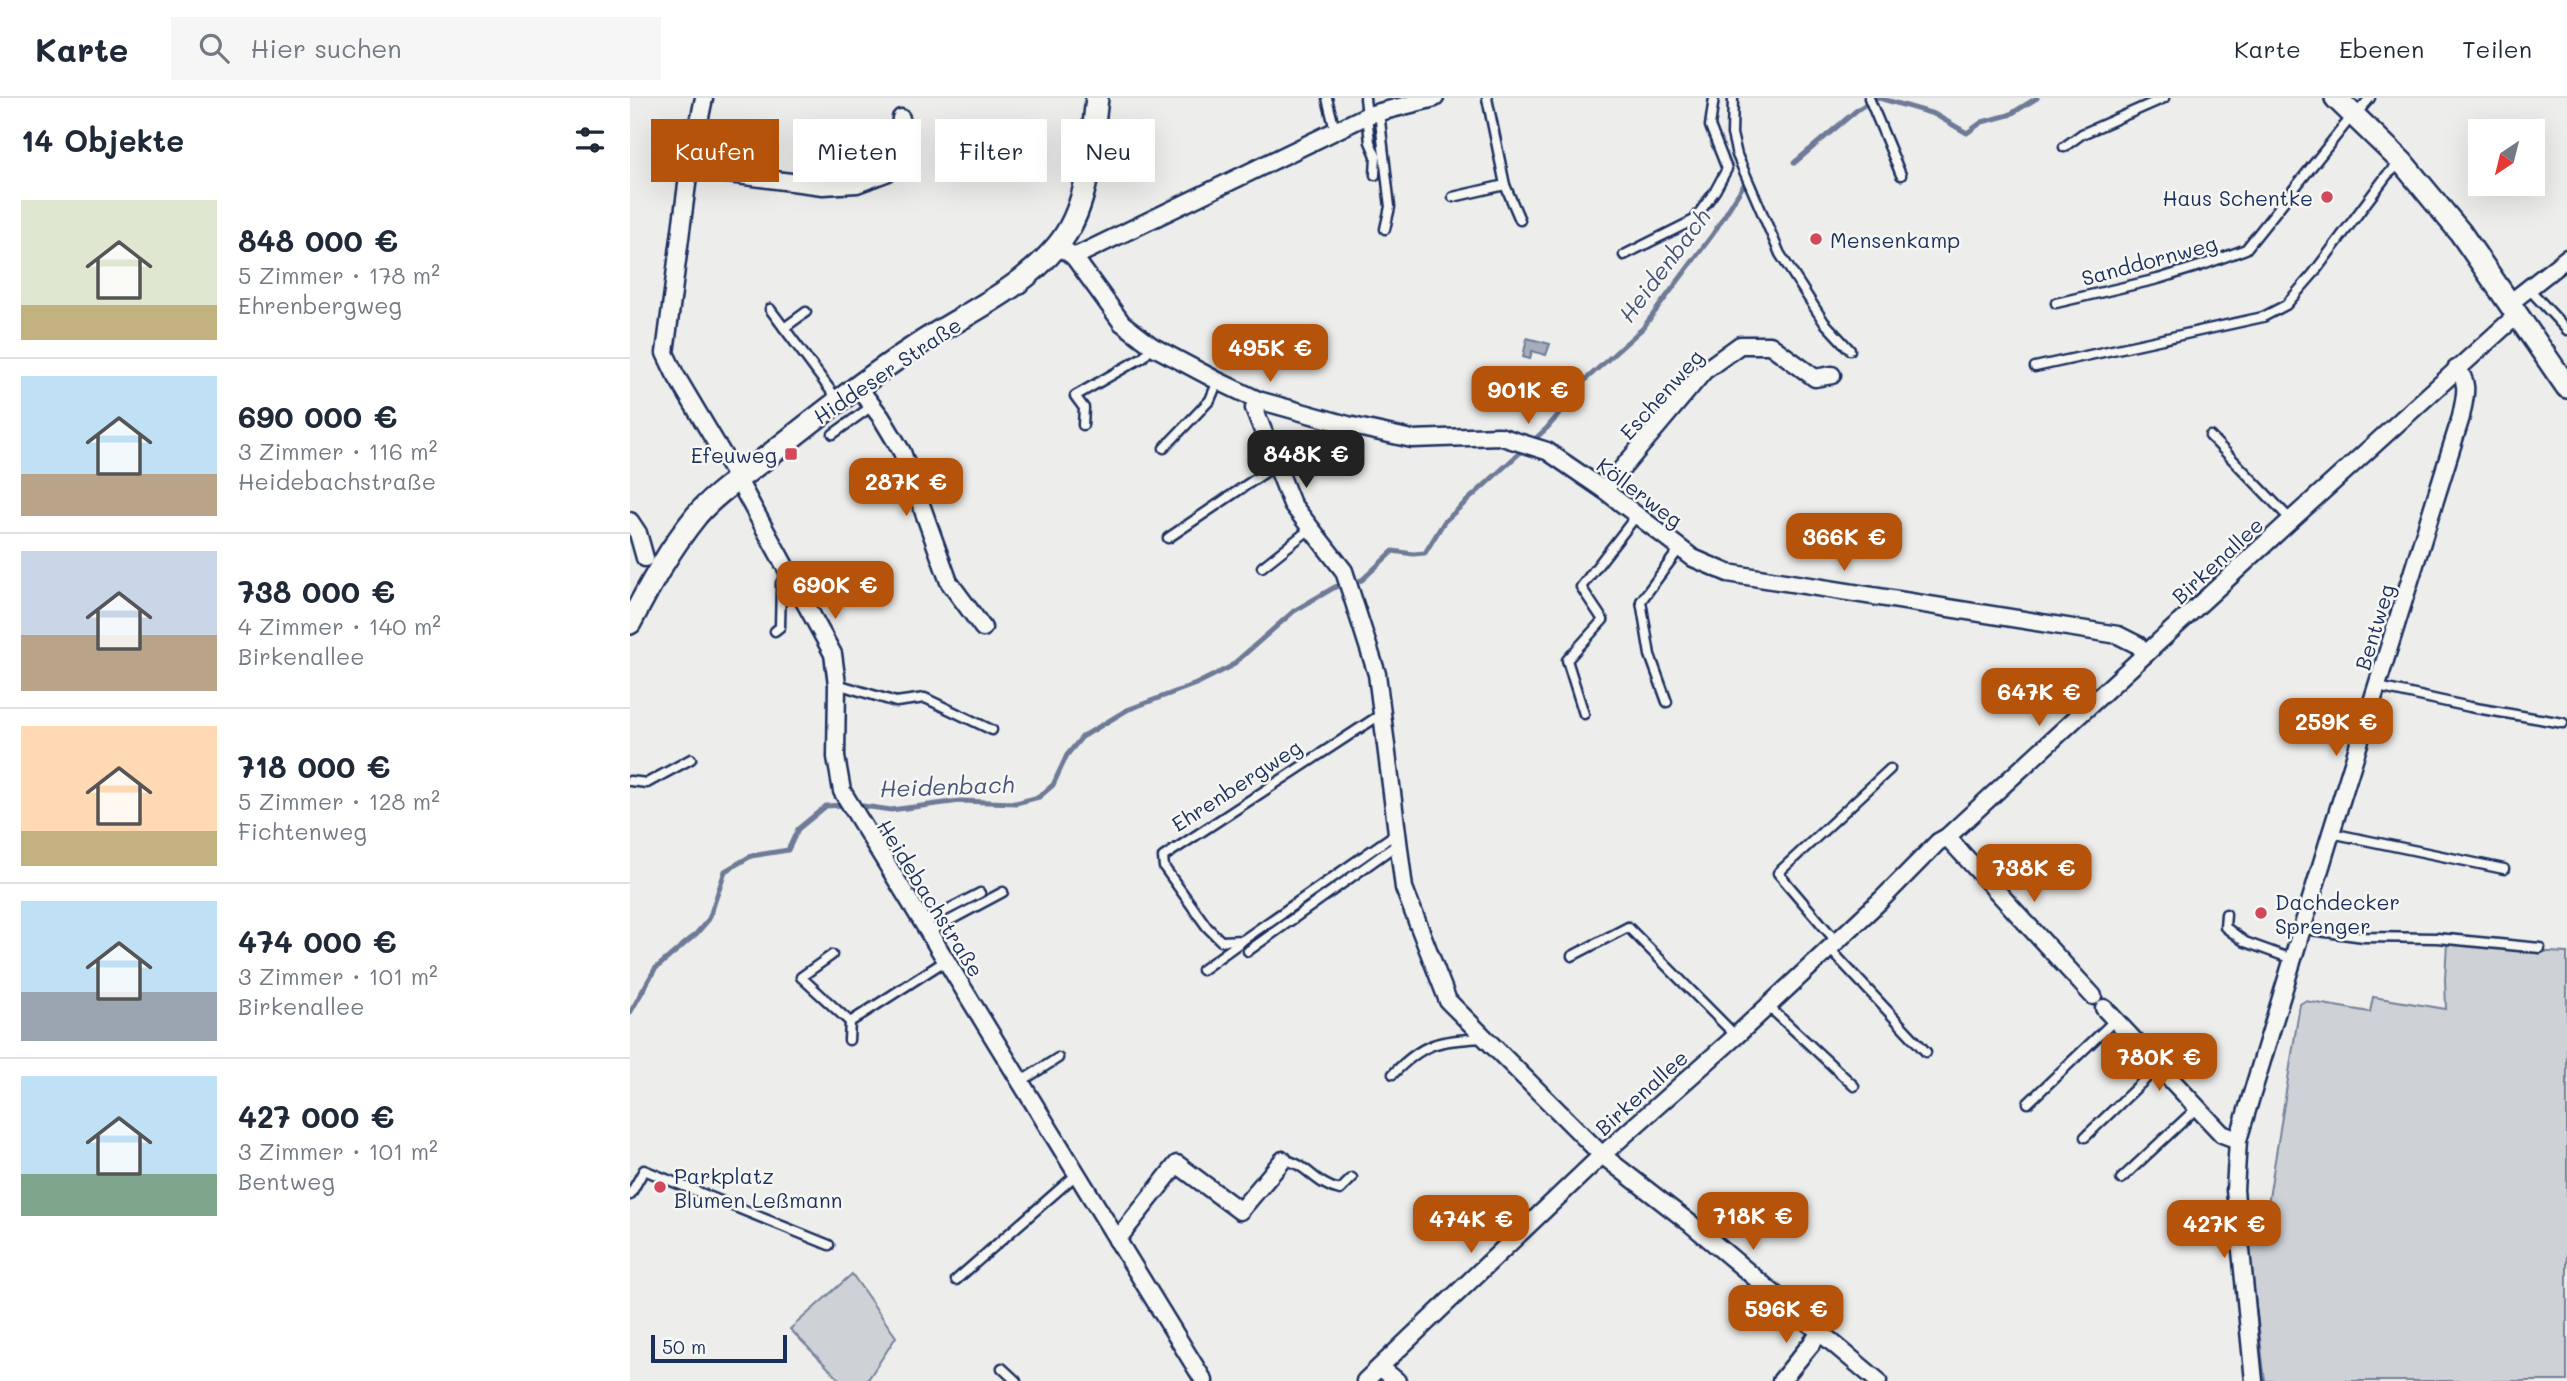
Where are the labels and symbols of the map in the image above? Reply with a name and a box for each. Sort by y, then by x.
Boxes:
north arrow [2468,119,2544,196]
place label: Haus Schentke [2162,184,2313,211]
marker: Haus Schentke [2319,189,2335,205]
water label: Heidenbach [1611,202,1717,328]
place label: Mensenkamp [1830,226,1960,253]
street label: Sanddornweg [2078,229,2220,291]
marker: Mensenkamp [1808,231,1824,247]
street label: Hiddeser Straße [808,311,966,429]
pin: 495K € [1213,324,1327,384]
street label: Eschenweg [1613,343,1709,445]
pin: 901K € [1471,366,1585,426]
pin: 848K € [1249,430,1363,490]
place label: Efeuweg [691,441,777,468]
marker: Efeuweg [783,446,799,462]
street label: Köllerweg [1592,451,1688,533]
pin: 287K € [849,458,963,518]
street label: Birkenallee [2166,511,2268,609]
pin: 366K € [1787,514,1901,573]
pin: 690K € [778,561,892,621]
street label: Bentweg [2348,581,2400,673]
pin: 647K € [1982,668,2096,728]
pin: 259K € [2279,698,2393,758]
street label: Ehrenbergweg [1166,733,1306,837]
water label: Heidenbach [879,769,1015,803]
street label: Heidebachstraße [872,814,990,982]
pin: 738K € [1977,844,2091,904]
place label: Dachdecker Sprenger [2275,888,2400,939]
marker: Dachdecker Sprenger [2253,905,2269,921]
pin: 780K € [2102,1034,2216,1093]
street label: Birkenallee [1589,1043,1693,1141]
place label: Parkplatz Blumen Leßmann [674,1162,842,1213]
marker: Parkplatz Blumen Leßmann [652,1179,668,1195]
pin: 718K € [1696,1192,1810,1252]
pin: 474K € [1414,1196,1528,1255]
pin: 427K € [2167,1200,2281,1260]
pin: 596K € [1729,1286,1843,1345]
scale bar [651,1332,788,1364]

